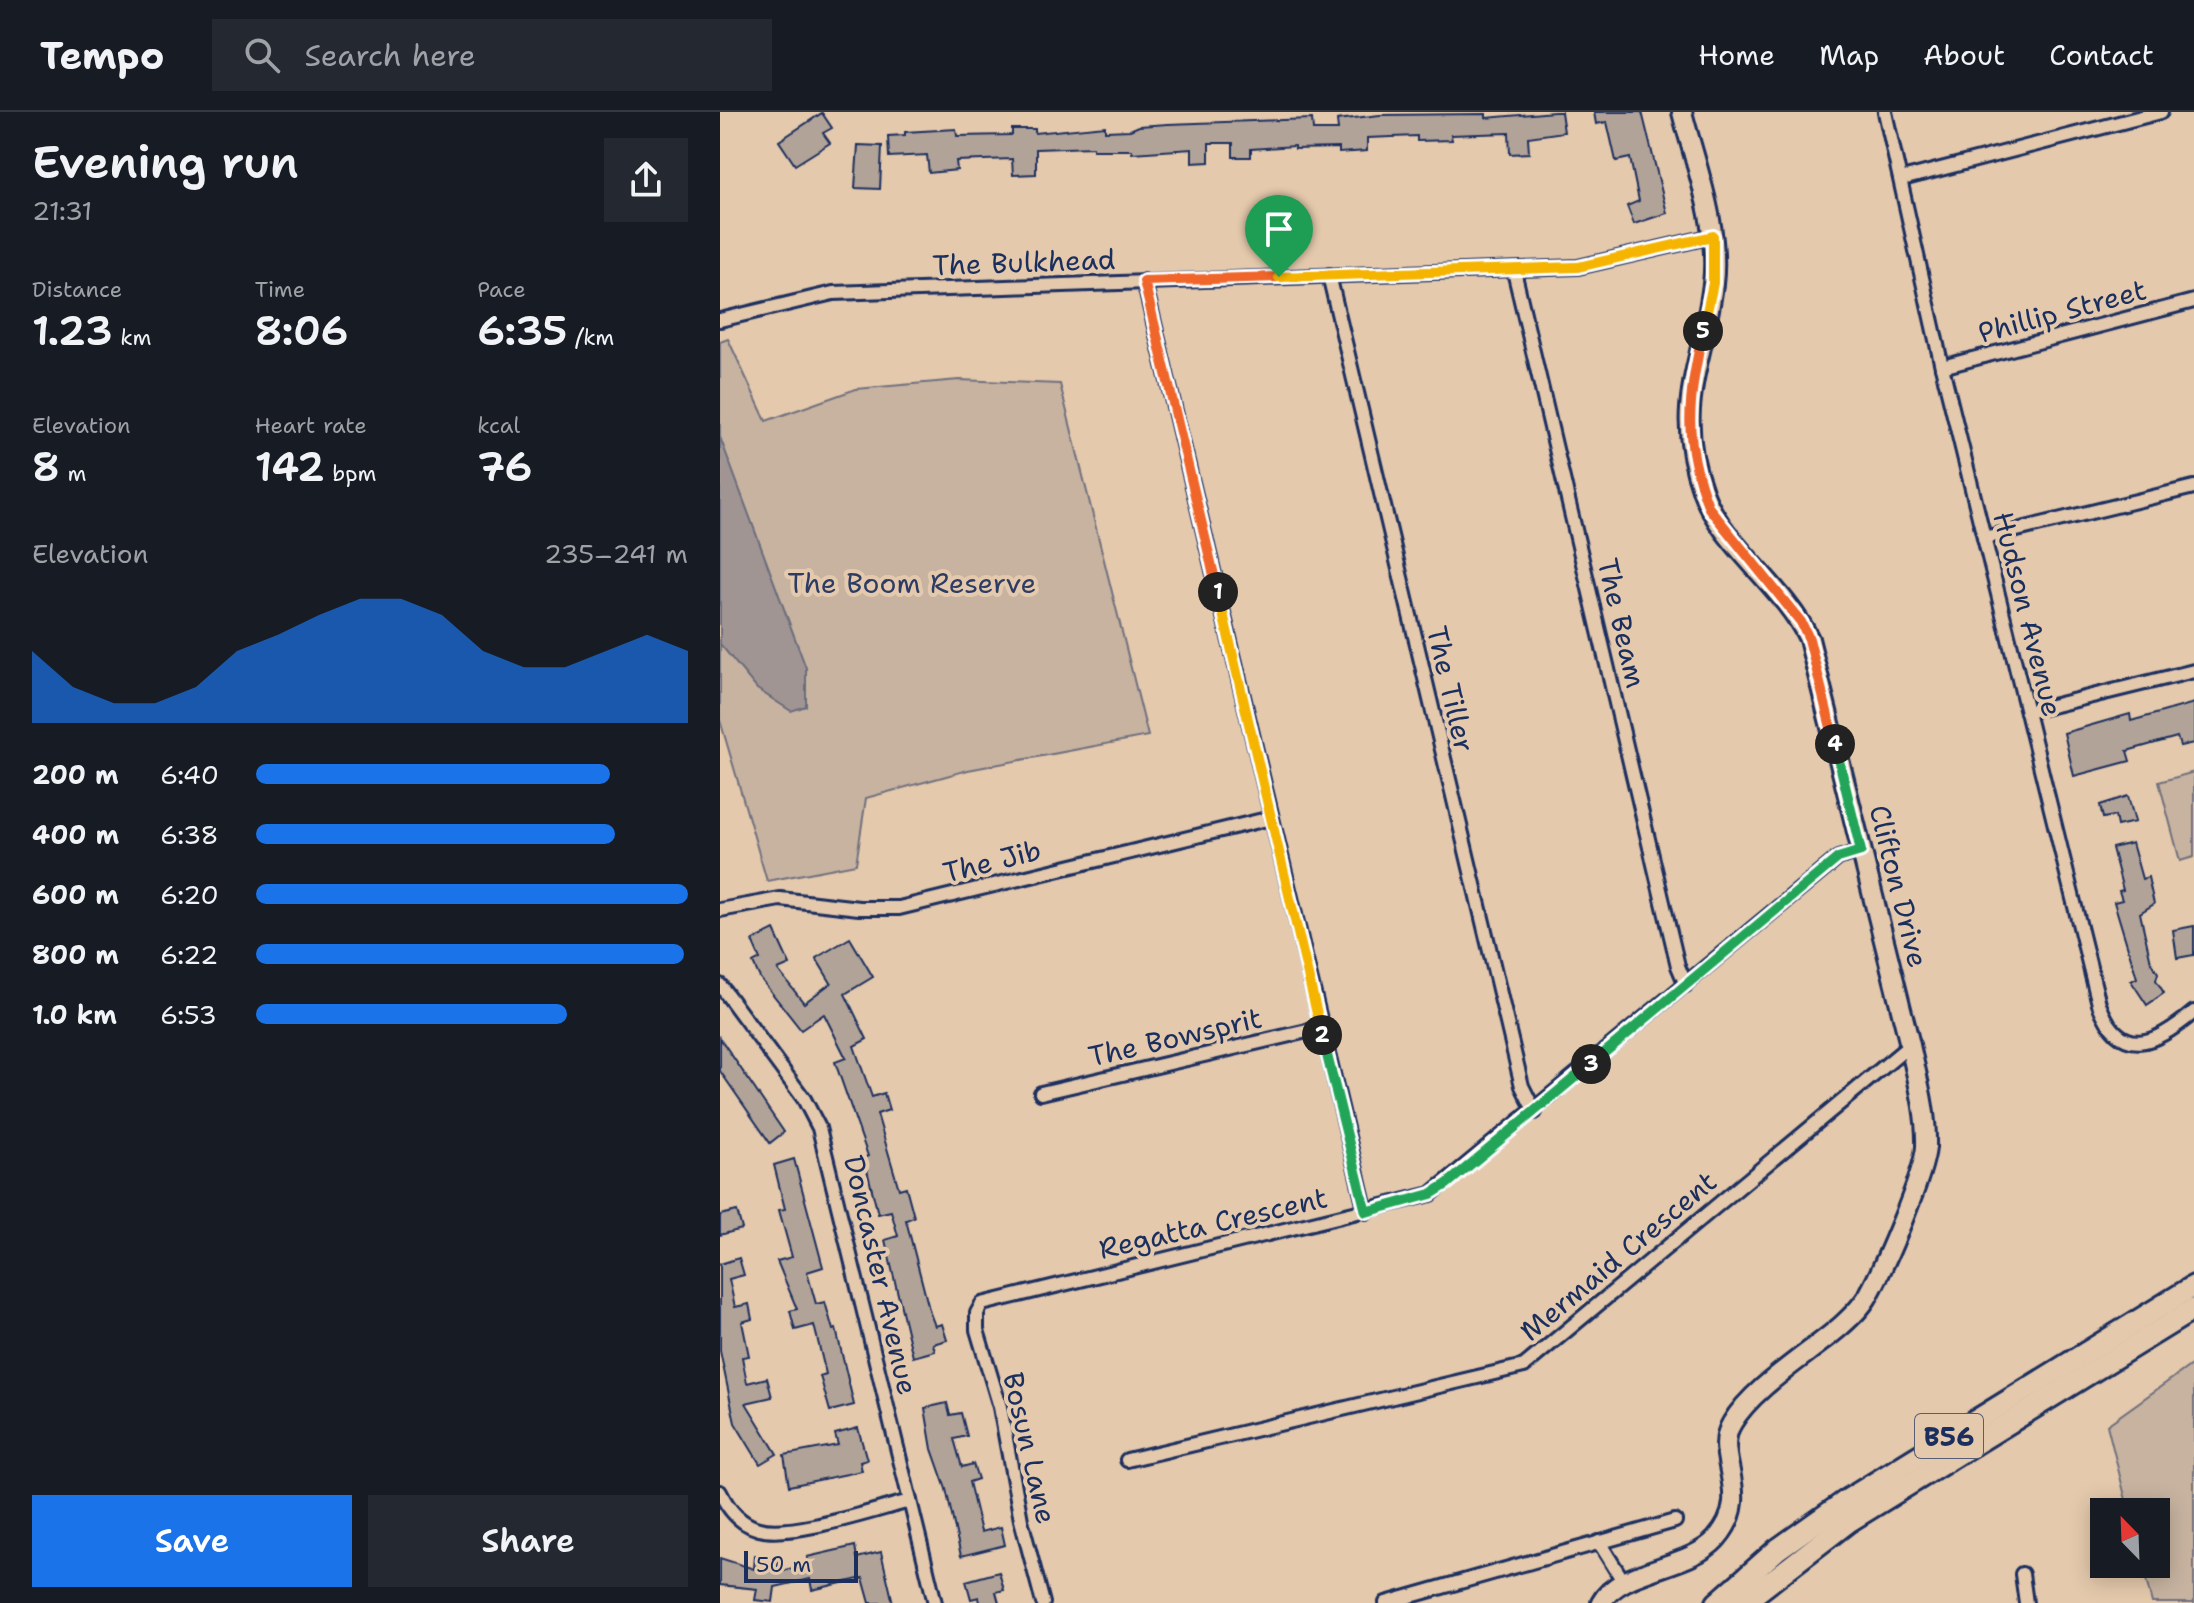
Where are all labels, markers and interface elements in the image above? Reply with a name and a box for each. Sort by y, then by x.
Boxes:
search box [212,19,772,91]
text: Tempo [40,30,164,81]
icon: search [240,33,284,77]
text: Search here [304,35,476,76]
text: Home [1698,36,1775,74]
text: Map [1819,36,1879,74]
text: About [1923,36,2005,74]
text: Contact [2049,36,2154,74]
text: Evening run [32,133,299,192]
button: share [604,138,688,222]
text: 21:31 [32,193,92,228]
pin [1245,195,1313,277]
icon: arrive [1257,207,1301,251]
street label: The Bulkhead [932,240,1116,284]
street label: Phillip Street [1974,270,2150,352]
text: Distance [32,275,122,304]
text: Time [255,275,305,304]
text: Pace [477,275,526,304]
text: 1.23 [32,304,113,358]
text: 8:06 [255,304,349,358]
text: 6:35 [477,304,567,358]
pin: 5 [1683,311,1723,351]
text: 5 [1696,316,1710,345]
text: km [113,323,151,352]
text: /km [567,323,614,352]
text: Elevation [32,411,130,440]
text: Heart rate [255,411,367,440]
text: kcal [477,411,520,440]
text: 8 [32,440,60,494]
text: 142 [255,440,325,494]
text: 76 [477,440,533,494]
text: m [60,459,86,488]
text: bpm [325,459,377,488]
street label: Hudson Avenue [1984,508,2072,720]
text: Elevation [32,536,148,571]
text: 235–241 m [544,536,688,571]
street label: The Beam [1589,554,1655,692]
park label: The Boom Reserve [788,564,1036,602]
pin: 1 [1198,572,1238,612]
text: 1 [1213,577,1223,606]
street label: The Tiller [1418,622,1484,756]
pin: 4 [1815,724,1855,764]
text: 4 [1827,729,1843,758]
text: 200 m [32,757,119,792]
text: 6:40 [160,757,219,792]
street label: Clifton Drive [1860,801,1938,971]
text: 400 m [32,817,119,852]
text: 6:38 [160,817,219,852]
street label: The Jib [939,831,1045,891]
text: 600 m [32,877,119,912]
text: 6:20 [160,877,219,912]
text: 800 m [32,937,119,972]
text: 6:22 [160,937,218,972]
text: 1.0 km [32,997,117,1032]
text: 6:53 [160,997,217,1032]
street label: The Bowsprit [1085,999,1265,1075]
pin: 2 [1302,1015,1342,1055]
text: 2 [1314,1020,1330,1049]
pin: 3 [1571,1044,1611,1084]
text: 3 [1583,1049,1599,1078]
street label: Doncaster Avenue [835,1152,927,1398]
street label: Mermaid Crescent [1512,1163,1724,1349]
street label: Regatta Crescent [1095,1178,1331,1268]
street label: Bosun Lane [994,1369,1066,1527]
road number: B56 [1915,1414,1983,1458]
button: Save [32,1495,352,1587]
button: Share [368,1495,688,1587]
north arrow [2090,1498,2170,1578]
map controls [2090,1498,2170,1578]
scale bar [744,1547,858,1583]
text: 50 m [756,1550,811,1579]

